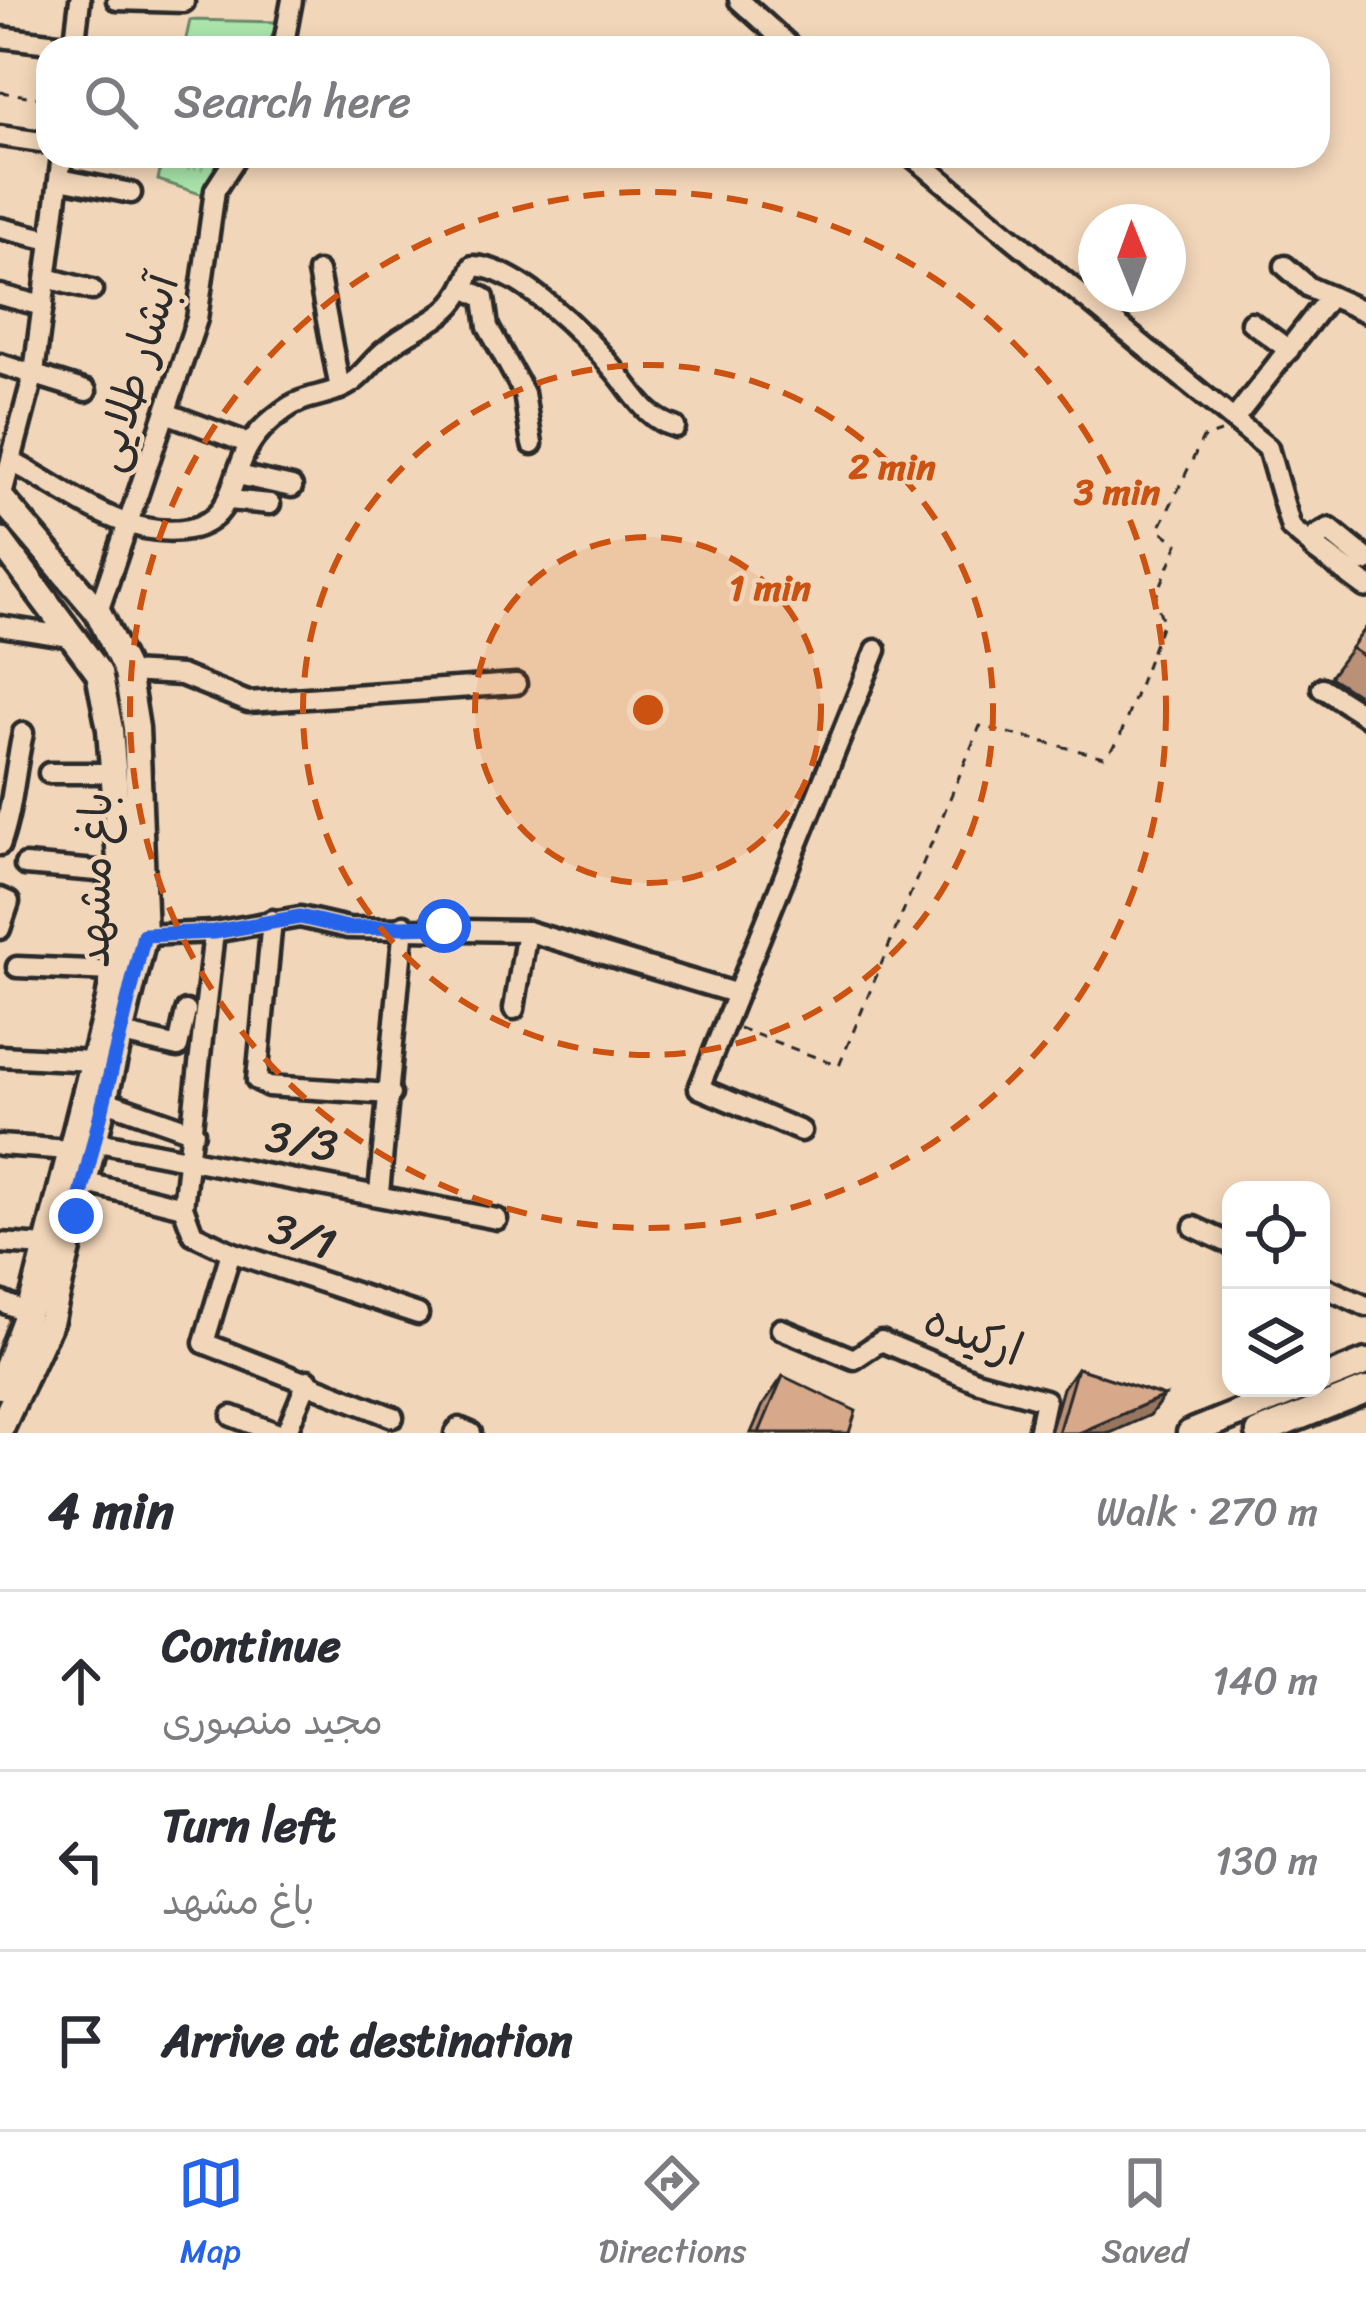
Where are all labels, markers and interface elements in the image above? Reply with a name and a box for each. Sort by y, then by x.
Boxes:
search box [36,36,1330,168]
text: Search here [174,62,411,142]
icon: search [78,69,144,135]
north arrow [1078,204,1186,312]
street label: آبشار طلایی [67,262,203,481]
text: 2 min [848,435,936,499]
text: 3 min [1073,460,1161,524]
text: 1 min [729,556,811,620]
centre of rings [627,689,669,731]
street label: باغ مشهد [53,791,137,969]
route start [417,899,471,953]
street label: 3/3 [260,1096,344,1186]
map controls [1222,1181,1330,1397]
button: locate [1222,1181,1330,1289]
street label: 3/1 [259,1188,347,1284]
route end [49,1189,103,1243]
street label: ارکیده [913,1280,1035,1390]
button: layers [1222,1289,1330,1397]
text: 4 min [48,1466,174,1556]
text: Walk · 270 m [1096,1477,1318,1546]
text: Continue [162,1606,341,1686]
text: 140 m [1212,1646,1318,1715]
icon: ahead [48,1648,114,1714]
text: مجید منصوری [162,1686,383,1755]
text: Turn left [162,1786,335,1866]
text: 130 m [1215,1826,1318,1895]
icon: left [48,1828,114,1894]
text: باغ مشهد [162,1866,315,1935]
text: Arrive at destination [162,2001,572,2081]
icon: arrive [48,2008,114,2074]
tab: Map [178,2150,244,2280]
tab: Directions [599,2150,746,2280]
tab: Saved [1101,2150,1188,2280]

